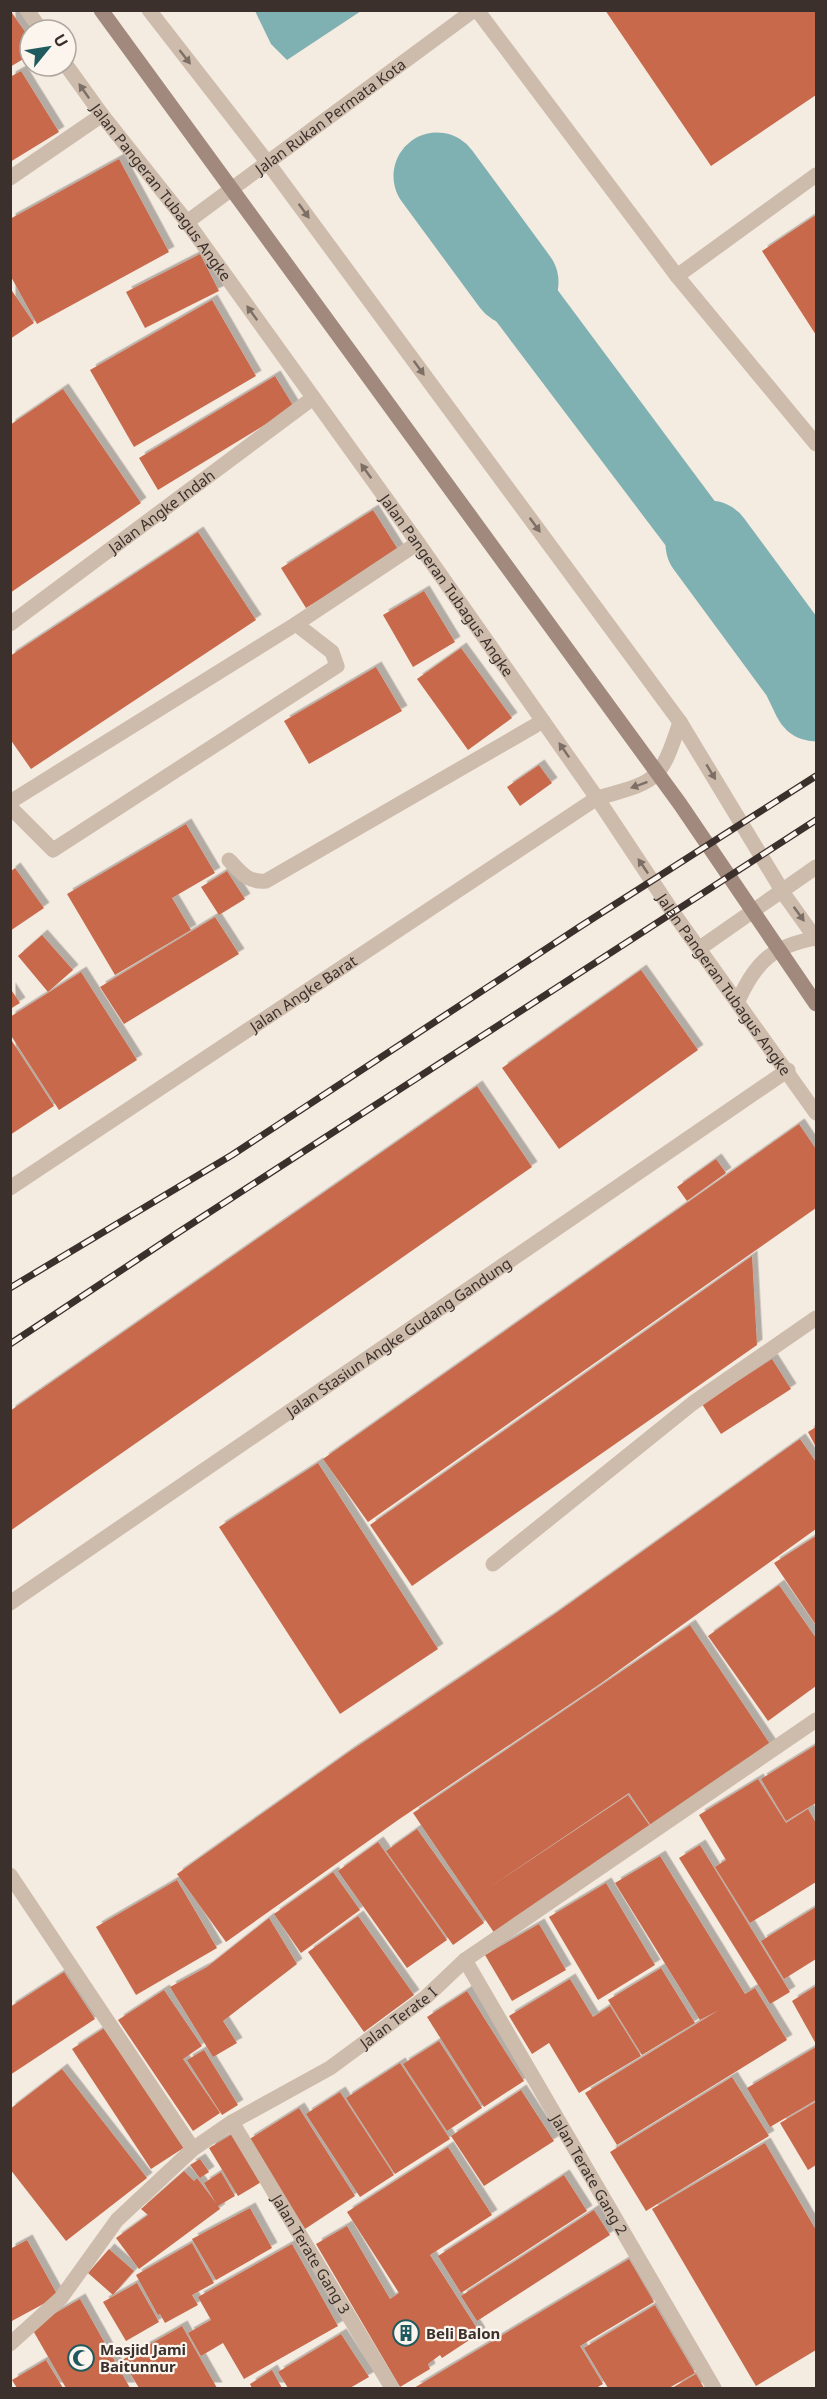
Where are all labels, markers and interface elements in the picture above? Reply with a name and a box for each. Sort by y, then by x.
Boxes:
north arrow [18,18,78,78]
text: U [48,30,74,51]
one-way arrow [179,48,191,64]
street label: Jalan Rukan Permata Kota [249,54,409,180]
one-way arrow [78,83,90,99]
street label: Jalan Pangeran Tubagus Angke [86,98,236,285]
one-way arrow [298,203,310,219]
one-way arrow [246,306,258,322]
one-way arrow [413,361,425,376]
one-way arrow [360,464,372,480]
street label: Jalan Angke Indah [103,465,219,558]
street label: Jalan Pangeran Tubagus Angke [375,488,518,680]
one-way arrow [529,517,541,533]
one-way arrow [558,743,570,759]
one-way arrow [705,764,716,781]
one-way arrow [630,781,648,791]
one-way arrow [637,858,649,874]
street label: Jalan Pangeran Tubagus Angke [652,888,796,1079]
one-way arrow [793,906,805,922]
street label: Jalan Angke Barat [244,950,361,1037]
street label: Jalan Stasiun Angke Gudang Gandung [281,1253,515,1422]
street label: Jalan Terate I [354,1982,441,2054]
street label: Jalan Terate Gang 2 [546,2109,633,2238]
street label: Jalan Terate Gang 3 [267,2189,355,2318]
building icon: Beli Balon [391,2318,421,2348]
place label: Beli Balon [426,2323,500,2343]
place label: Masjid Jami Baitunnur [100,2339,186,2376]
mosque icon: Masjid Jami Baitunnur [66,2343,96,2373]

